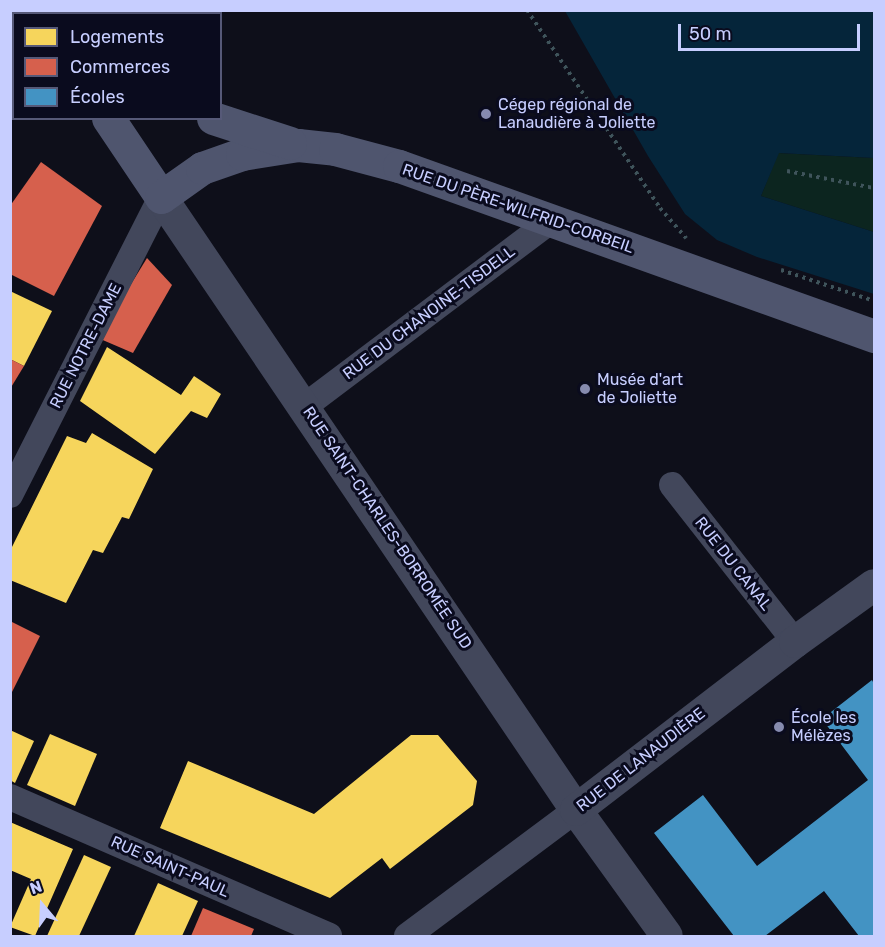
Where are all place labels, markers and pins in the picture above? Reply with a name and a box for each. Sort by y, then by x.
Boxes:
place label: Cégep régional de Lanaudière à Joliette [498,95,655,133]
marker: Cégep régional de Lanaudière à Joliette [479,107,493,121]
place label: Musée d'art de Joliette [597,370,683,408]
marker: Musée d'art de Joliette [578,382,592,396]
place label: École les Mélèzes [791,708,856,746]
marker: École les Mélèzes [772,720,786,734]

